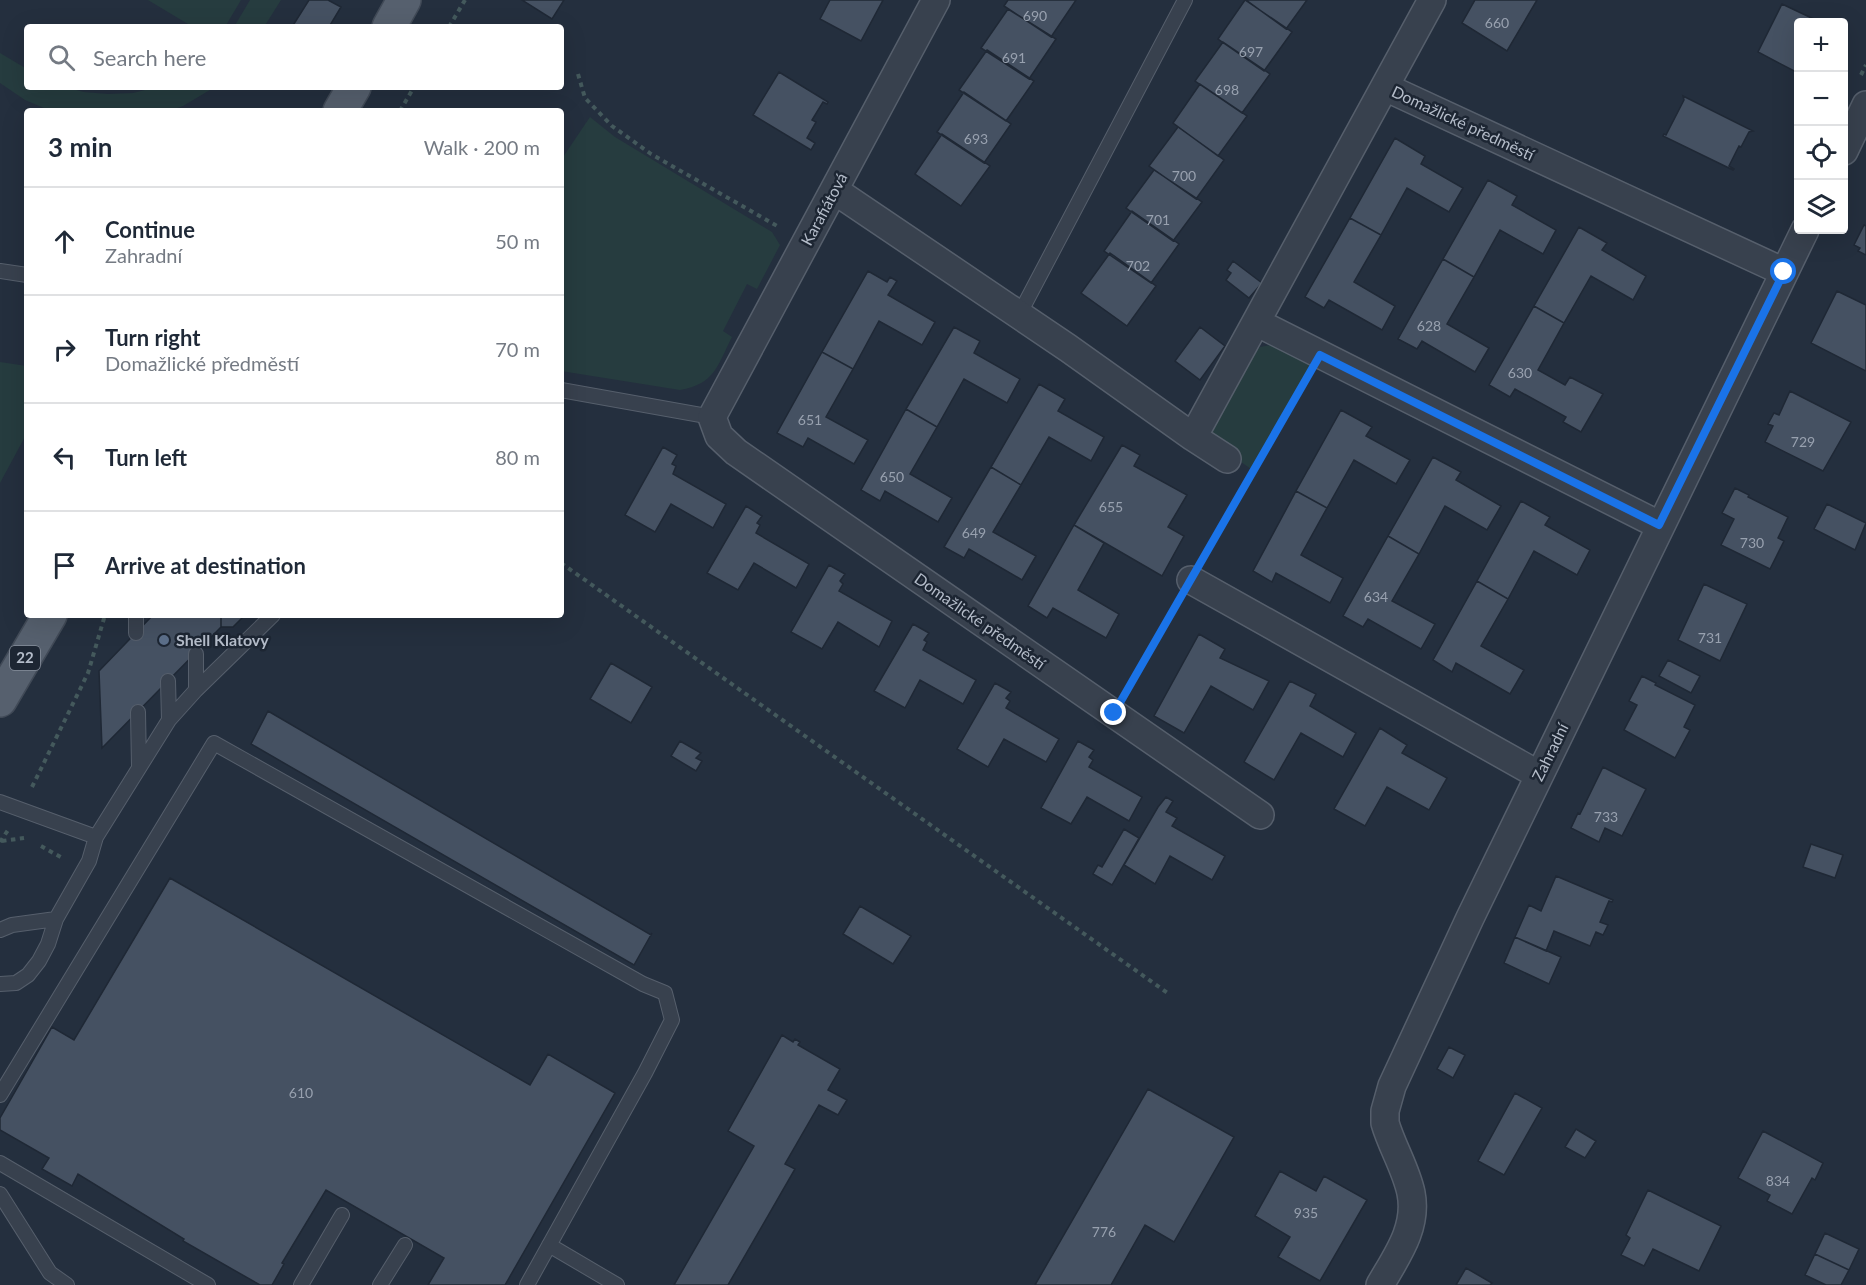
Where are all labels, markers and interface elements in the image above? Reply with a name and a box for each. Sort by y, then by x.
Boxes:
house number: 690 [1023,7,1047,24]
house number: 660 [1485,14,1509,31]
map controls [1794,18,1848,234]
button: + [1794,18,1848,72]
search box [24,24,564,90]
icon: search [45,41,78,74]
house number: 697 [1239,43,1263,60]
text: Search here [93,44,206,71]
house number: 691 [1002,49,1026,66]
button: − [1794,72,1848,126]
house number: 698 [1215,81,1239,98]
street label: Domažlické předměstí [1389,81,1539,164]
button: locate [1794,126,1848,180]
house number: 693 [964,130,988,147]
text: 3 min [48,131,112,163]
text: Walk · 200 m [424,135,540,159]
house number: 700 [1172,167,1196,184]
street label: Karafiátová [796,169,851,248]
button: layers [1794,180,1848,234]
house number: 701 [1146,211,1170,228]
text: Continue [105,216,195,243]
icon: ahead [48,225,81,258]
text: 50 m [495,229,540,253]
text: Zahradní [105,243,182,267]
house number: 702 [1126,257,1150,274]
route start [1770,258,1796,284]
house number: 628 [1417,317,1441,334]
text: Turn right [105,324,200,351]
icon: right [48,333,81,366]
text: 70 m [495,337,540,361]
text: Domažlické předměstí [105,351,299,375]
house number: 630 [1508,364,1532,381]
house number: 651 [798,411,822,428]
house number: 729 [1791,433,1815,450]
icon: left [48,441,81,474]
text: Turn left [105,444,187,471]
text: 80 m [495,445,540,469]
house number: 650 [880,468,904,485]
house number: 655 [1099,498,1123,515]
house number: 649 [962,524,986,541]
house number: 730 [1740,534,1764,551]
icon: arrive [48,549,81,582]
text: Arrive at destination [105,552,306,579]
street label: Domažlické předměstí [911,568,1050,674]
house number: 634 [1364,588,1388,605]
house number: 731 [1698,629,1722,646]
place label: Shell Klatovy [176,630,269,649]
marker: Shell Klatovy [157,633,171,647]
road number: 22 [10,646,40,670]
route end [1100,699,1126,725]
street label: Zahradní [1527,719,1572,784]
house number: 733 [1594,808,1618,825]
house number: 610 [289,1084,313,1101]
house number: 834 [1766,1172,1790,1189]
house number: 935 [1294,1204,1318,1221]
house number: 776 [1092,1223,1116,1240]

